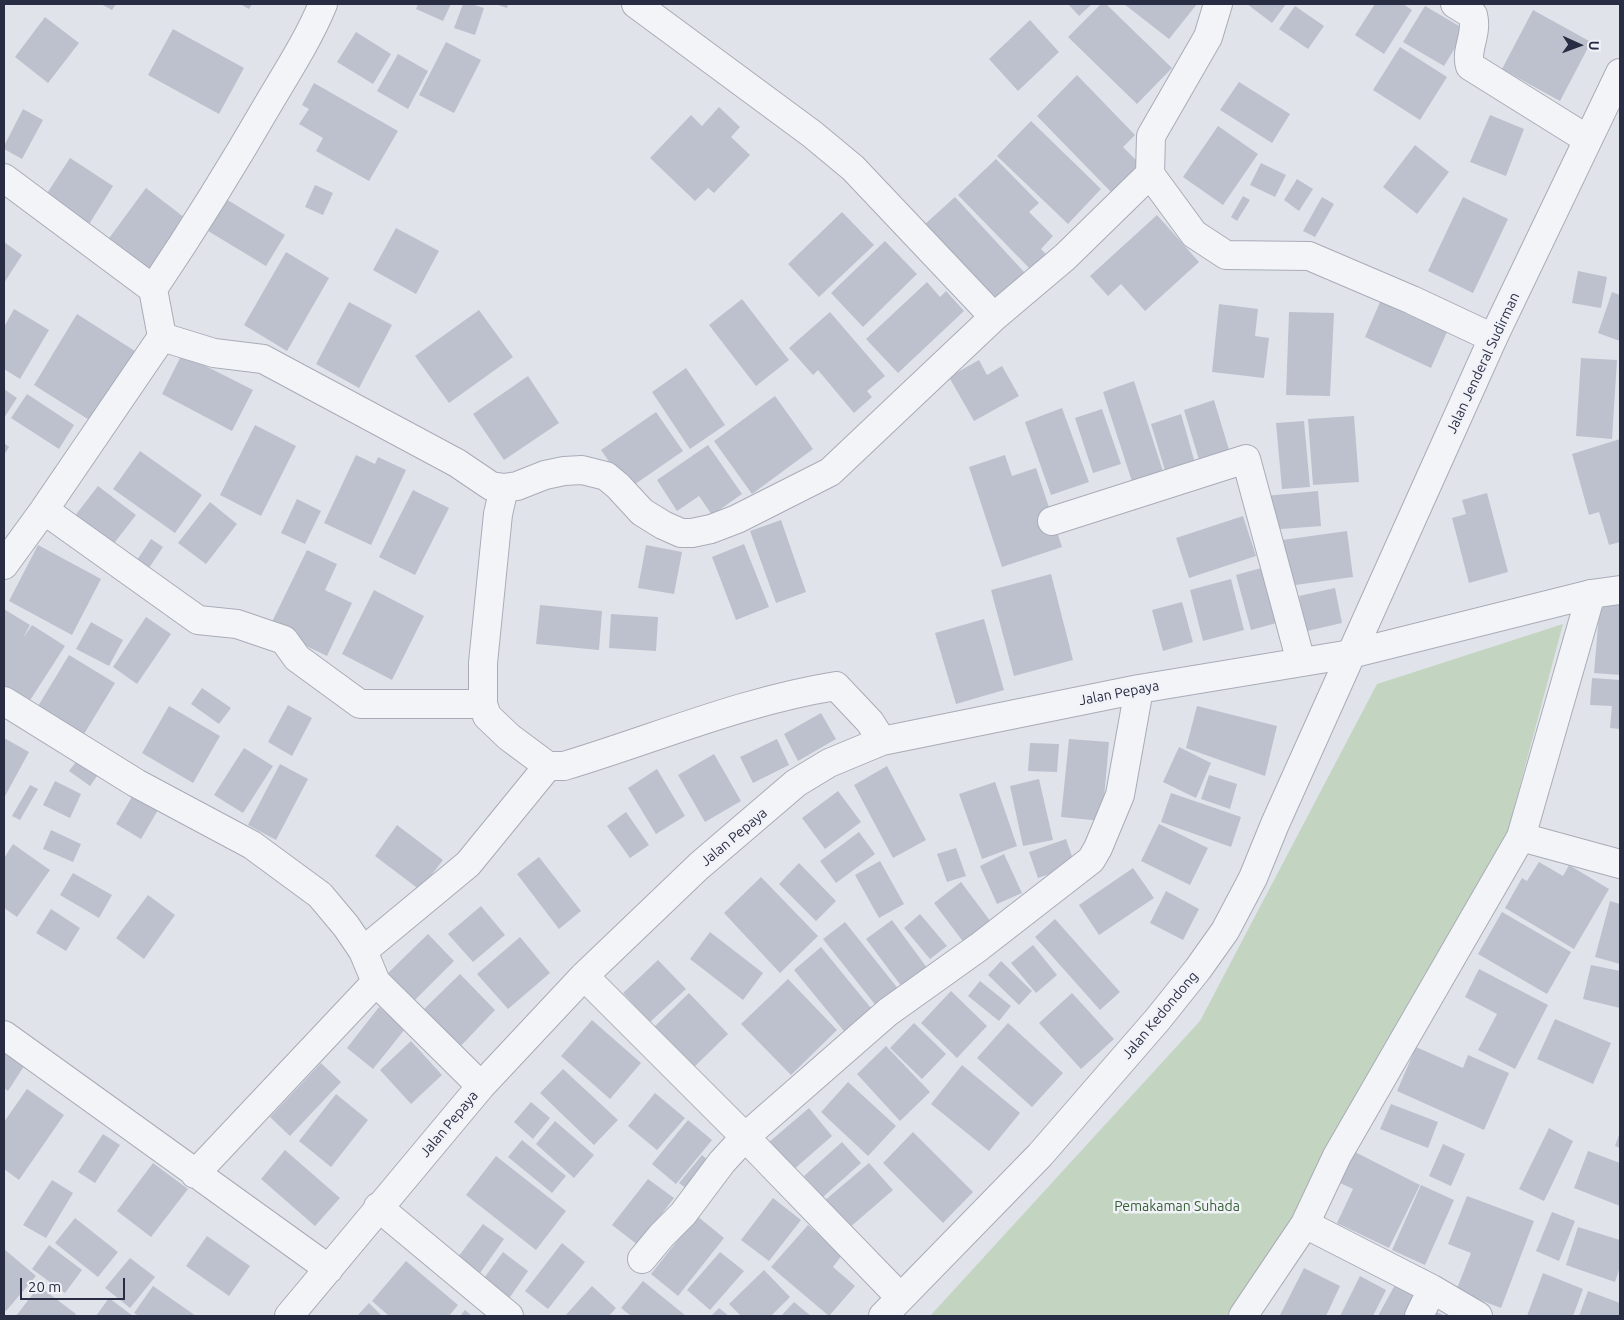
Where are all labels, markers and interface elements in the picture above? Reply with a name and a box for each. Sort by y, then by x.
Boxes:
north arrow [1554,20,1604,70]
text: U [1586,40,1602,51]
street label: Jalan Jenderal Sudirman [1443,290,1523,436]
street label: Jalan Pepaya [1077,677,1161,709]
street label: Jalan Pepaya [697,804,771,870]
street label: Jalan Kedondong [1119,968,1201,1062]
street label: Jalan Pepaya [416,1087,482,1161]
park label: Pemakaman Suhada [1114,1198,1240,1214]
scale bar [22,1268,128,1300]
text: 20 m [28,1278,61,1295]

